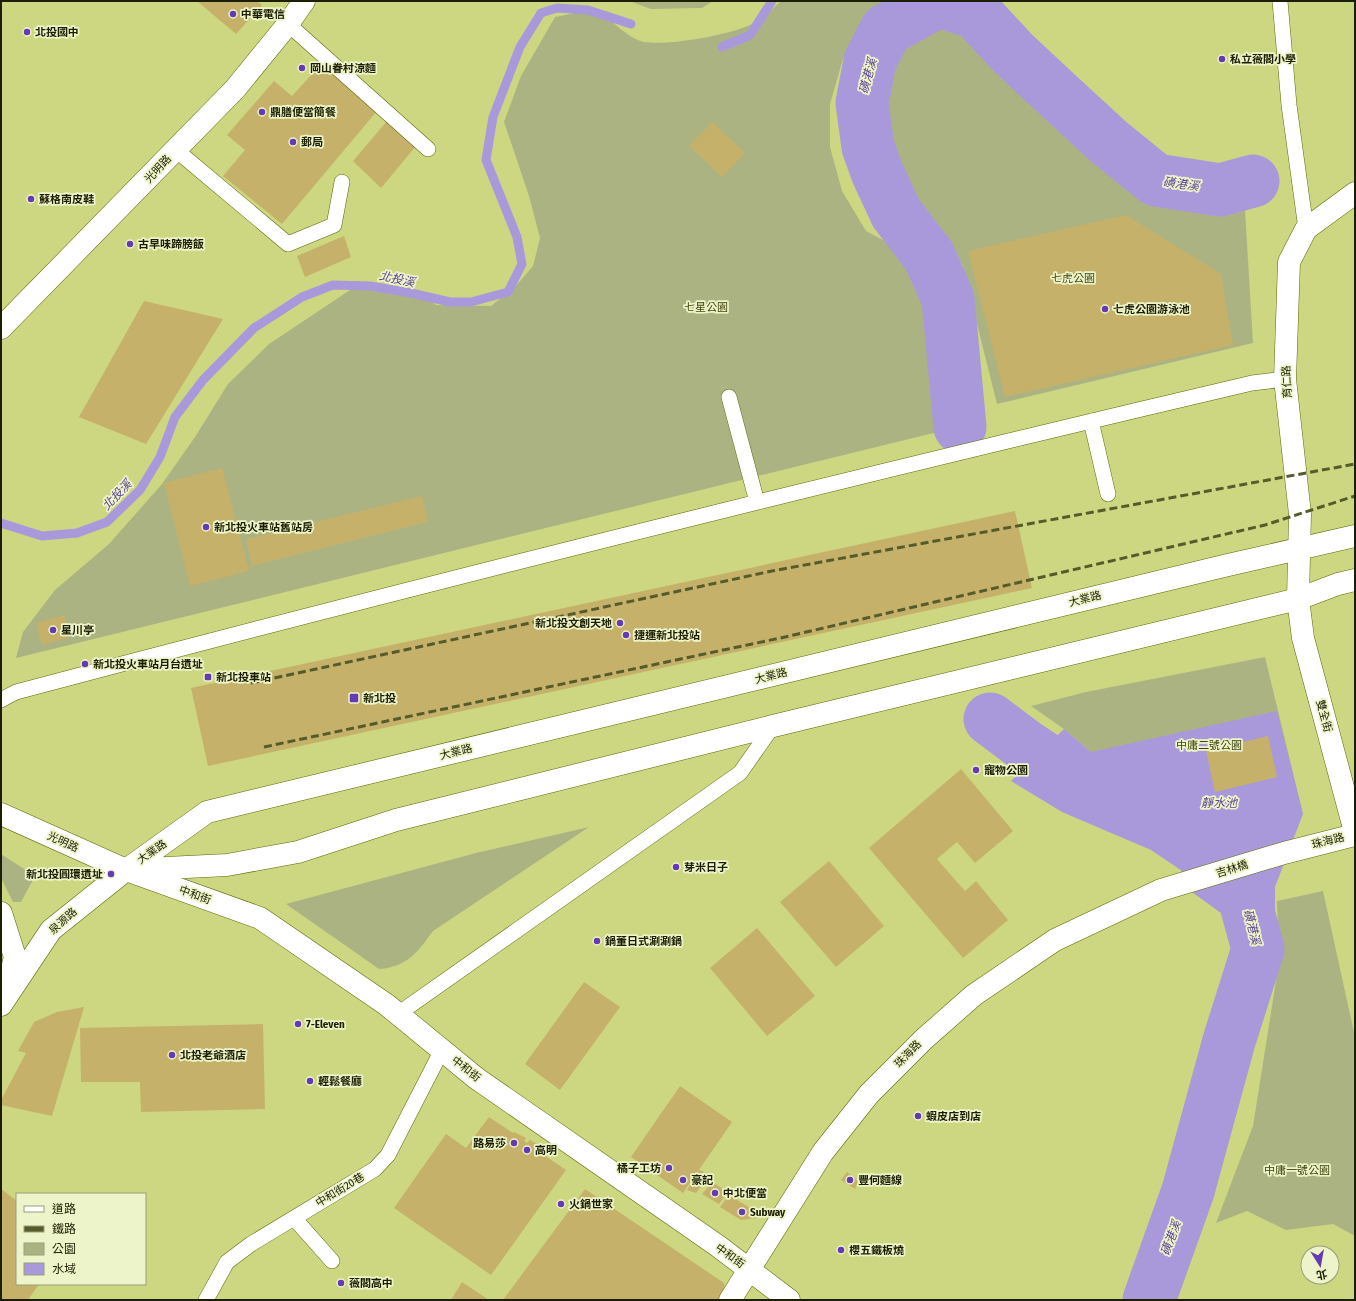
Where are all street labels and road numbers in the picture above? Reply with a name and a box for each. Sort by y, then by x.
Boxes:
street label: 光明路 [142,152,174,186]
street label: 育仁路 [1280,365,1294,399]
street label: 大業路 [1067,589,1103,609]
street label: 大業路 [753,666,789,686]
street label: 雙全街 [1313,698,1335,734]
street label: 大業路 [438,742,474,762]
street label: 光明路 [45,829,81,855]
street label: 珠海路 [1310,831,1346,851]
street label: 大業路 [135,837,169,867]
street label: 吉林橋 [1214,858,1250,880]
street label: 中和街 [177,883,213,907]
street label: 泉源路 [46,905,80,937]
street label: 珠海路 [892,1038,924,1070]
street label: 中和街 [449,1054,483,1084]
street label: 中和街20巷 [313,1170,367,1210]
street label: 中和街 [713,1241,747,1271]

